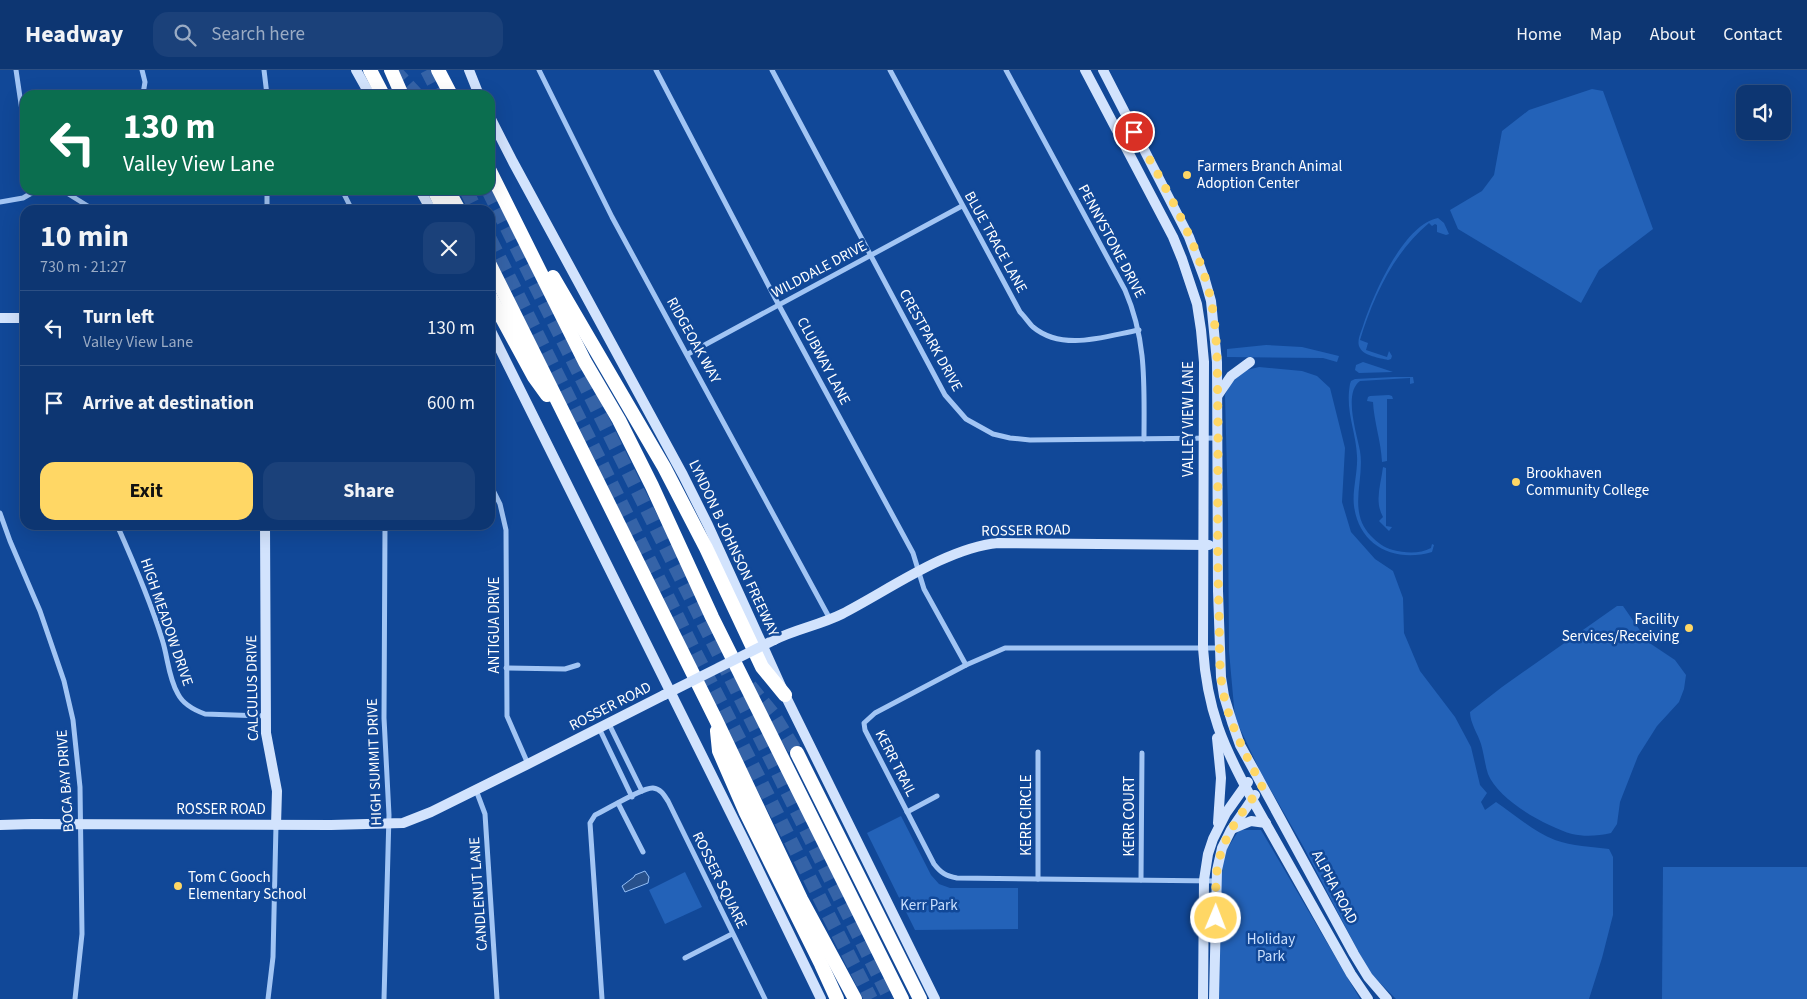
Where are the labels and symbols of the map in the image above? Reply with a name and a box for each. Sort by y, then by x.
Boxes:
pin [1113,111,1155,153]
place label: Farmers Branch Animal Adoption Center [1197,156,1342,194]
marker: Farmers Branch Animal Adoption Center [1181,169,1193,181]
street label: PENNYSTONE DRIVE [1073,181,1150,302]
street label: BLUE TRACE LANE [959,188,1032,297]
street label: WILDDALE DRIVE [768,235,871,303]
street label: CRESTPARK DRIVE [894,285,967,395]
street label: RIDGEOAK WAY [661,293,726,388]
street label: CLUBWAY LANE [792,314,856,409]
street label: VALLEY VIEW LANE [1178,361,1199,477]
street label: LYNDON B JOHNSON FREEWAY [683,456,784,641]
place label: Brookhaven Community College [1526,463,1649,501]
marker: Brookhaven Community College [1510,476,1522,488]
street label: ROSSER ROAD [981,519,1071,542]
street label: HIGH MEADOW DRIVE [135,555,198,689]
street label: ANTIGUA DRIVE [484,576,505,674]
place label: Facility Services/Receiving [1562,609,1679,647]
marker: Facility Services/Receiving [1683,622,1695,634]
street label: CALCULUS DRIVE [241,635,264,741]
street label: ROSSER ROAD [566,677,655,736]
street label: HIGH SUMMIT DRIVE [362,698,387,826]
street label: KERR TRAIL [870,726,921,800]
street label: BOCA BAY DRIVE [51,729,80,833]
street label: KERR CIRCLE [1016,774,1037,856]
street label: KERR COURT [1119,776,1140,856]
street label: ROSSER ROAD [176,799,266,820]
street label: ROSSER SQUARE [687,828,752,932]
street label: CANDLENUT LANE [464,836,493,952]
street label: ALPHA ROAD [1306,847,1363,928]
place label: Tom C Gooch Elementary School [188,867,306,905]
marker: Tom C Gooch Elementary School [172,880,184,892]
position arrow [1189,891,1241,943]
park label: Kerr Park [900,895,958,916]
park label: Holiday Park [1247,929,1295,967]

